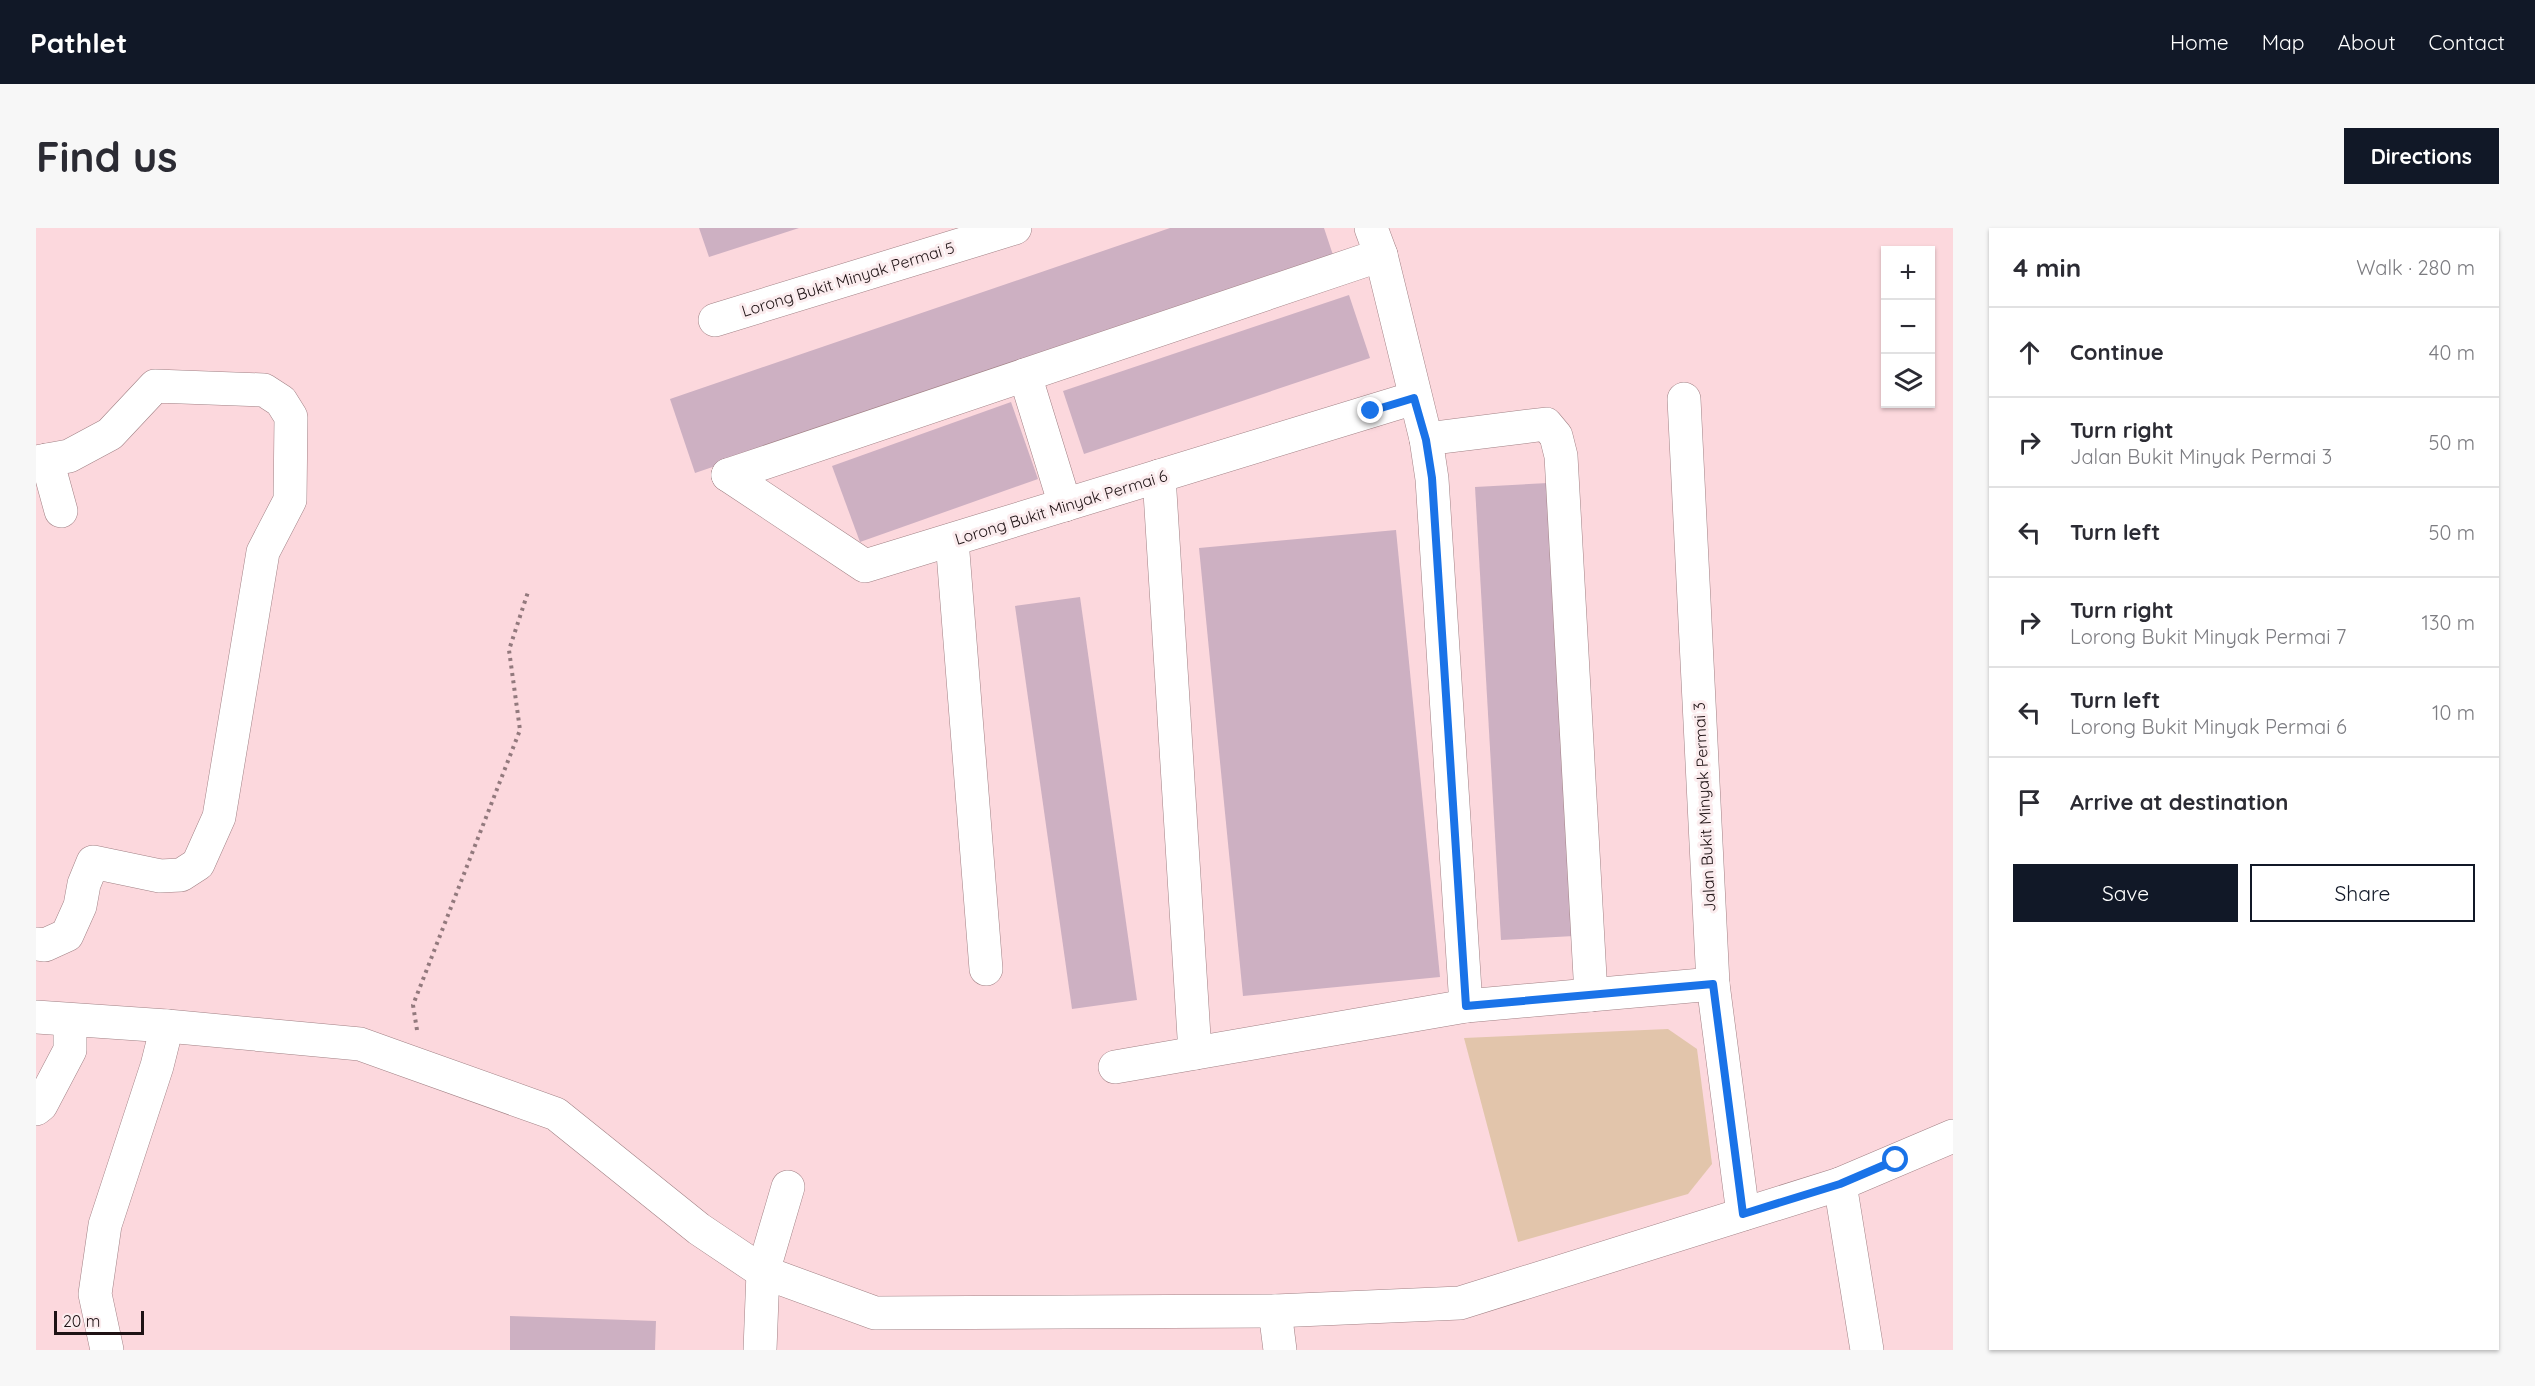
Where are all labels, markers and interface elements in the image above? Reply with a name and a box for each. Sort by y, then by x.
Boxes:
text: Pathlet [30,25,127,60]
text: Home [2170,29,2229,55]
text: Map [2262,29,2305,55]
text: About [2338,29,2396,55]
text: Contact [2429,29,2505,55]
button: Directions [2344,128,2499,184]
text: Find us [36,130,178,183]
street label: Lorong Bukit Minyak Permai 5 [739,237,957,321]
map controls [1881,246,1935,408]
button: + [1881,246,1935,300]
text: 4 min [2013,251,2081,284]
text: Walk · 280 m [2356,255,2475,280]
button: − [1881,300,1935,354]
icon: ahead [2013,336,2046,369]
text: Continue [2070,338,2164,366]
text: 40 m [2429,340,2475,365]
button: layers [1881,354,1935,408]
route end [1357,397,1383,423]
text: Turn right [2070,416,2174,444]
icon: right [2013,426,2046,459]
text: 50 m [2429,430,2475,455]
text: Jalan Bukit Minyak Permai 3 [2070,444,2332,469]
street label: Lorong Bukit Minyak Permai 6 [952,465,1170,549]
icon: left [2013,516,2046,549]
text: Turn left [2070,518,2160,546]
text: 50 m [2429,520,2475,545]
text: Turn right [2070,596,2174,624]
icon: right [2013,606,2046,639]
text: 130 m [2422,610,2475,635]
text: Lorong Bukit Minyak Permai 7 [2070,624,2346,649]
text: Turn left [2070,686,2160,714]
icon: left [2013,696,2046,729]
text: 10 m [2432,700,2475,725]
street label: Jalan Bukit Minyak Permai 3 [1689,702,1719,912]
text: Lorong Bukit Minyak Permai 6 [2070,714,2347,739]
icon: arrive [2013,786,2046,819]
text: Arrive at destination [2070,788,2288,816]
button: Save [2013,864,2238,922]
button: Share [2250,864,2475,922]
route start [1882,1146,1908,1172]
scale bar [54,1308,144,1336]
text: 20 m [63,1311,100,1331]

